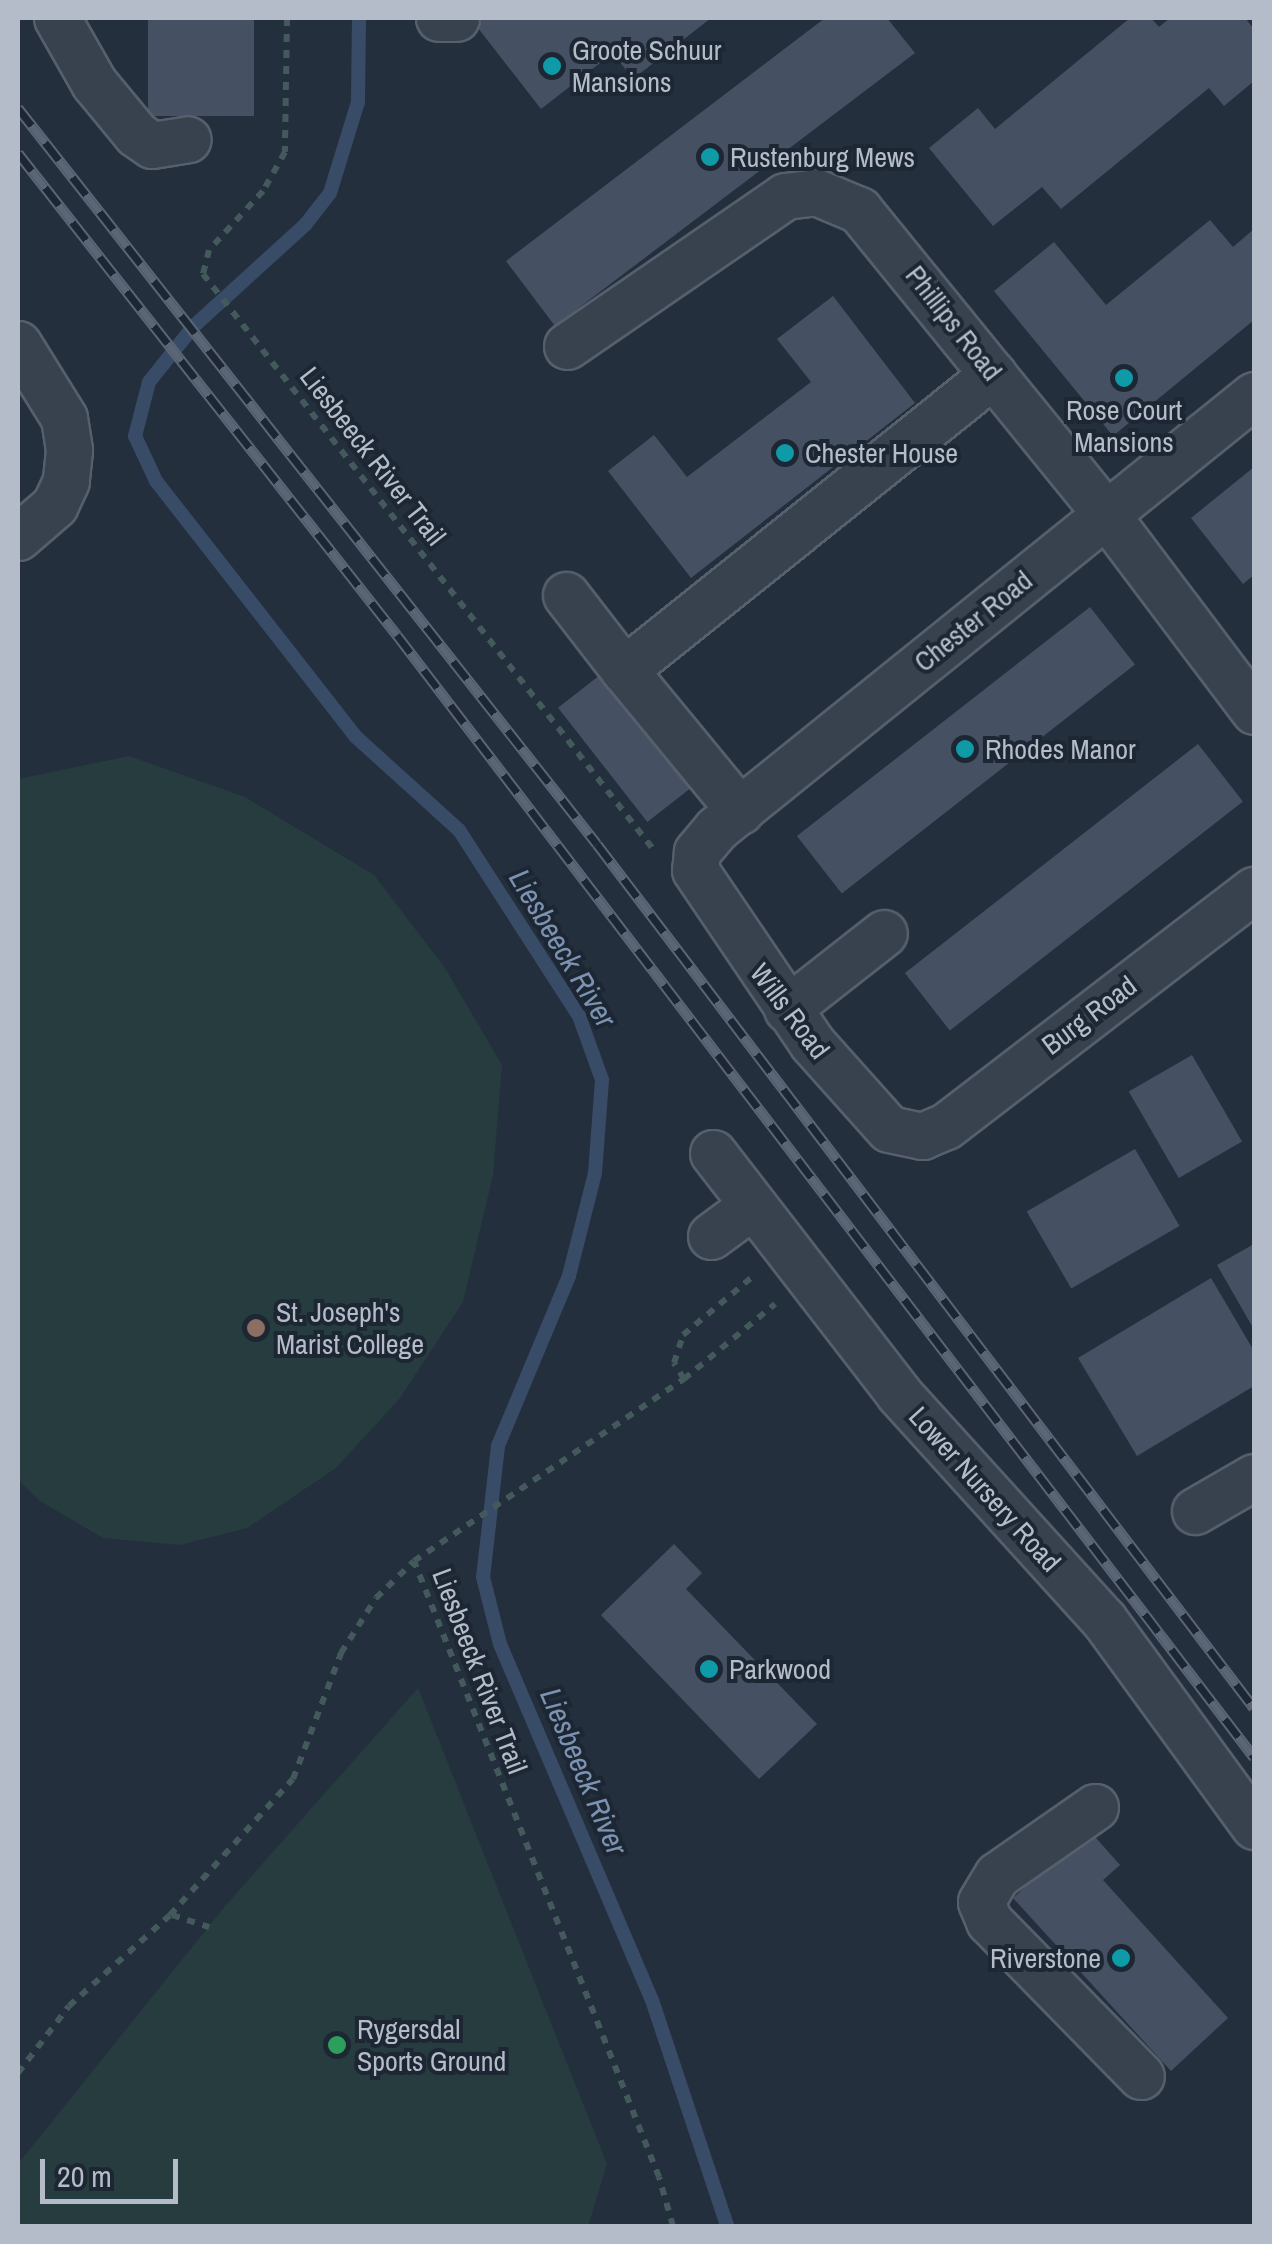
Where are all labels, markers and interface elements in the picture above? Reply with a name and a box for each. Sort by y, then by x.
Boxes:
place label: Groote Schuur Mansions [572,33,721,99]
marker: Groote Schuur Mansions [541,55,563,77]
place label: Rustenburg Mews [730,140,915,174]
marker: Rustenburg Mews [699,146,721,168]
street label: Phillips Road [899,259,1009,387]
street label: Liesbeeck River Trail [293,360,453,552]
marker: Rose Court Mansions [1113,367,1135,389]
place label: Rose Court Mansions [1066,393,1182,459]
place label: Chester House [805,436,958,470]
marker: Chester House [774,442,796,464]
street label: Chester Road [907,563,1039,679]
place label: Rhodes Manor [985,732,1136,766]
marker: Rhodes Manor [954,738,976,760]
water label: Liesbeeck River [502,863,624,1033]
street label: Wills Road [743,957,837,1065]
street label: Burg Road [1035,969,1143,1061]
place label: St. Joseph's Marist College [276,1295,424,1361]
marker: St. Joseph's Marist College [245,1317,267,1339]
street label: Lower Nursery Road [902,1400,1068,1578]
street label: Liesbeeck River Trail [425,1564,535,1778]
place label: Parkwood [729,1652,831,1686]
marker: Parkwood [698,1658,720,1680]
water label: Liesbeeck River [533,1682,635,1860]
place label: Riverstone [990,1941,1101,1975]
marker: Riverstone [1110,1947,1132,1969]
place label: Rygersdal Sports Ground [357,2012,506,2078]
marker: Rygersdal Sports Ground [326,2034,348,2056]
scale bar [45,2139,182,2201]
text: 20 m [57,2156,112,2196]

